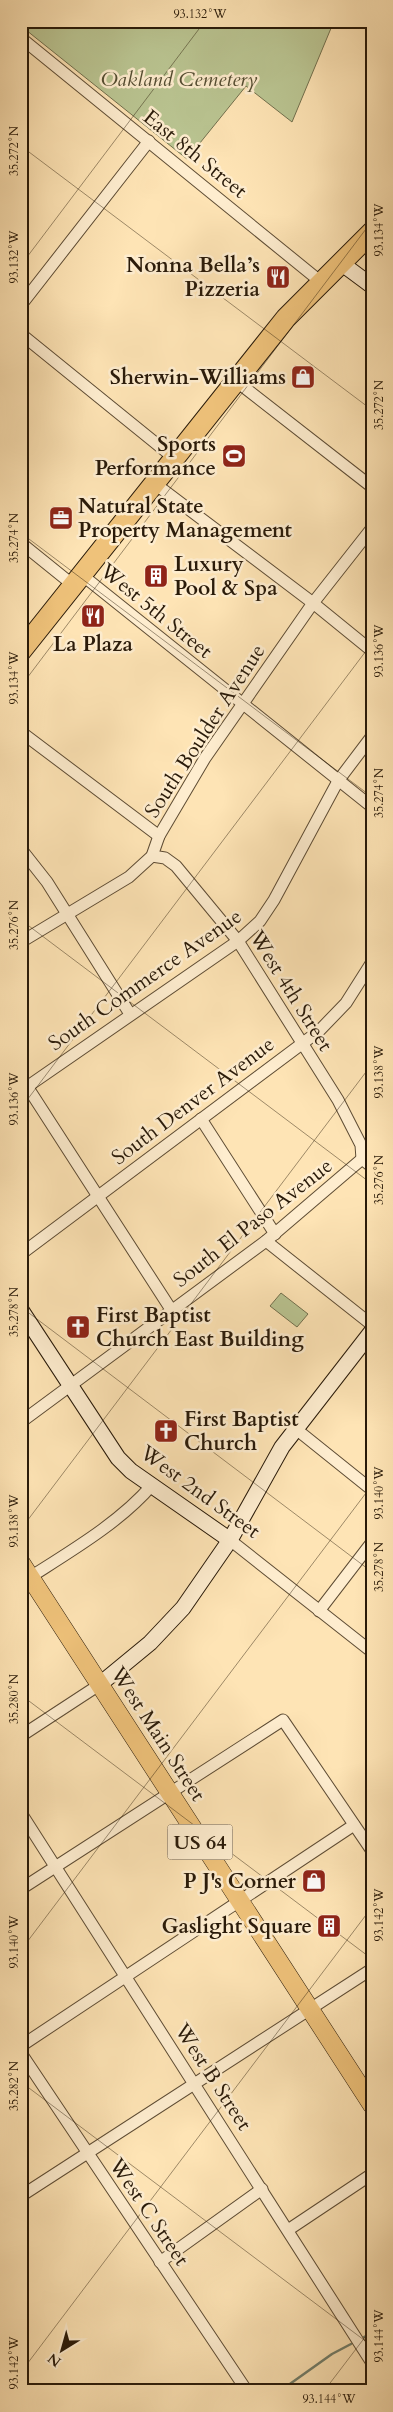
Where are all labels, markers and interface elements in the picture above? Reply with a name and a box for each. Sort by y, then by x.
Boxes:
text: 93.132°W [173,6,227,22]
park label: Oakland Cemetery [101,65,257,94]
street label: East 8th Street [137,103,254,205]
text: 35.272°N [6,125,22,176]
text: 93.134°W [371,203,387,257]
text: 93.132°W [6,230,22,284]
place label: Nonna Bella’s Pizzeria [126,251,261,304]
restaurant icon: Nonna Bella’s Pizzeria [265,264,291,290]
place label: Sherwin-Williams [110,363,286,392]
shop icon: Sherwin-Williams [290,364,316,390]
text: 35.272°N [371,379,387,430]
place label: Sports Performance [95,430,216,483]
sports icon: Sports Performance [221,443,247,469]
place label: Natural State Property Management [78,492,293,545]
office icon: Natural State Property Management [48,505,74,531]
text: 35.274°N [6,512,22,563]
place label: Luxury Pool & Spa [174,550,278,603]
street label: West 5th Street [93,556,219,666]
building icon: Luxury Pool & Spa [143,563,169,589]
restaurant icon: La Plaza [80,603,106,629]
text: 93.136°W [371,624,387,678]
place label: La Plaza [53,630,134,659]
street label: South Boulder Avenue [138,638,272,824]
text: 93.134°W [6,651,22,705]
text: 35.274°N [371,767,387,818]
text: 35.276°N [6,899,22,950]
street label: South Commerce Avenue [42,902,248,1058]
street label: West 4th Street [242,924,340,1057]
street label: South Denver Avenue [105,1030,281,1172]
text: 93.138°W [371,1045,387,1099]
text: 93.136°W [6,1072,22,1126]
street label: South El Paso Avenue [167,1152,339,1294]
text: 35.276°N [371,1154,387,1205]
text: 35.278°N [6,1286,22,1337]
place label: First Baptist Church East Building [96,1301,304,1354]
church icon: First Baptist Church East Building [65,1314,91,1340]
place label: First Baptist Church [184,1405,299,1458]
church icon: First Baptist Church [153,1418,179,1444]
street label: West 2nd Street [133,1438,266,1546]
text: 93.140°W [371,1466,387,1520]
text: 93.138°W [6,1494,22,1548]
text: 35.278°N [371,1541,387,1592]
street label: West Main Street [103,1660,213,1807]
text: 35.280°N [6,1673,22,1724]
road number: US 64 [168,1824,232,1860]
place label: P J's Corner [183,1867,297,1896]
shop icon: P J's Corner [301,1868,327,1894]
text: 93.142°W [371,1888,387,1942]
place label: Gaslight Square [161,1912,312,1941]
building icon: Gaslight Square [316,1913,342,1939]
text: 93.140°W [6,1915,22,1969]
street label: West B Street [167,2017,259,2137]
text: 35.282°N [6,2060,22,2111]
street label: West C Street [102,2152,196,2272]
text: 93.144°W [371,2309,387,2363]
north arrow [38,2324,88,2374]
text: 93.142°W [6,2336,22,2390]
text: N [44,2349,65,2371]
text: 93.144°W [302,2391,356,2407]

